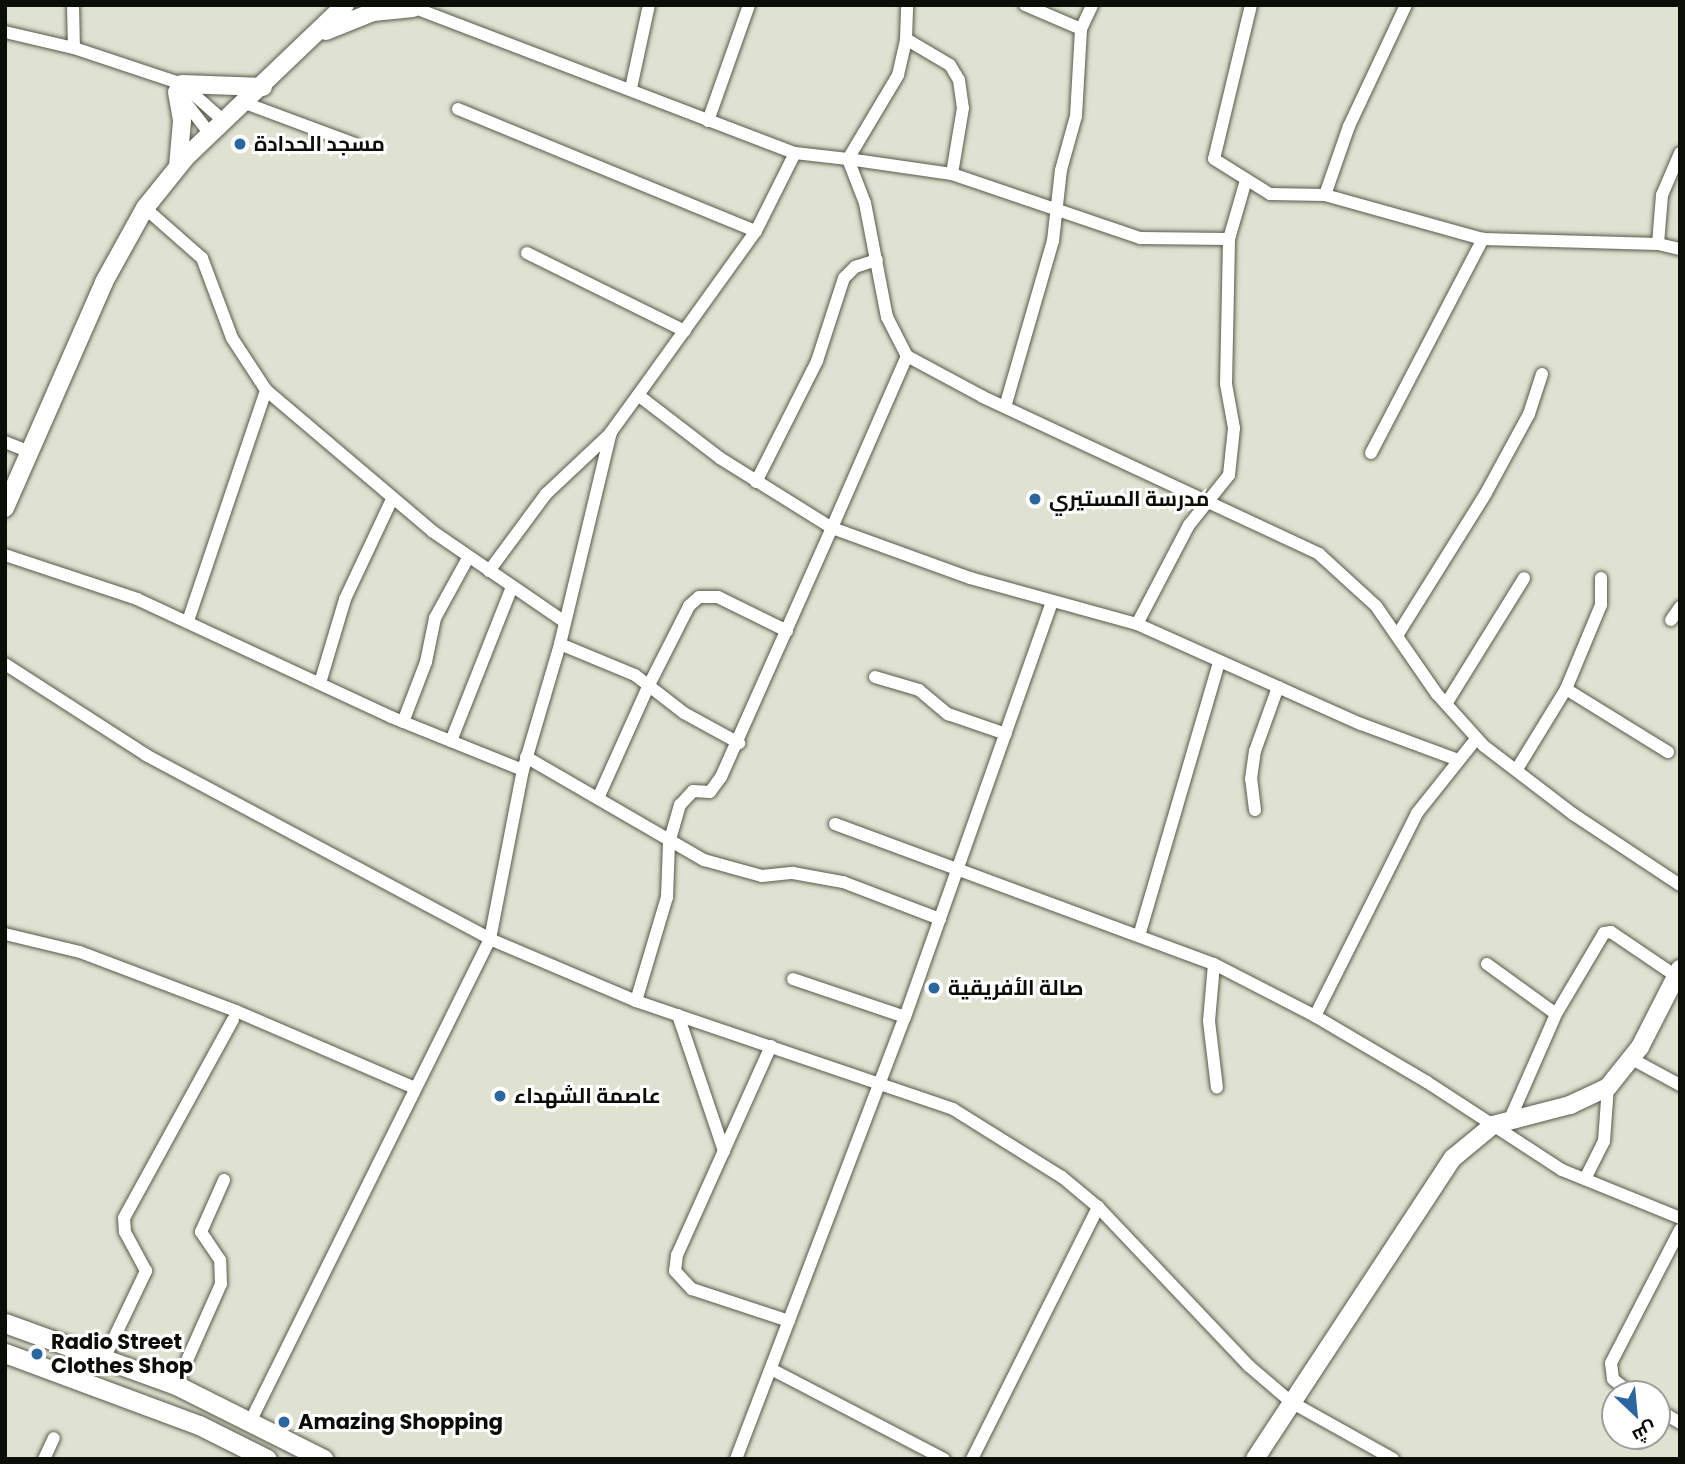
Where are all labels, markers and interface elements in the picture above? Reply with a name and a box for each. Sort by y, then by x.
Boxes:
place label: مسجد الحدادة [254,131,385,157]
marker: مسجد الحدادة [232,136,248,152]
place label: مدرسة المستيري [1049,486,1209,512]
marker: مدرسة المستيري [1027,491,1043,507]
place label: صالة الأفريقية [948,975,1084,1001]
marker: صالة الأفريقية [926,980,942,996]
place label: عاصمة الشهداء [514,1083,661,1109]
marker: عاصمة الشهداء [492,1088,508,1104]
place label: Radio Street Clothes Shop [51,1329,193,1379]
marker: Radio Street Clothes Shop [29,1346,45,1362]
north arrow [1601,1380,1671,1450]
place label: Amazing Shopping [298,1409,503,1435]
marker: Amazing Shopping [276,1414,292,1430]
text: ش [1628,1415,1661,1450]

